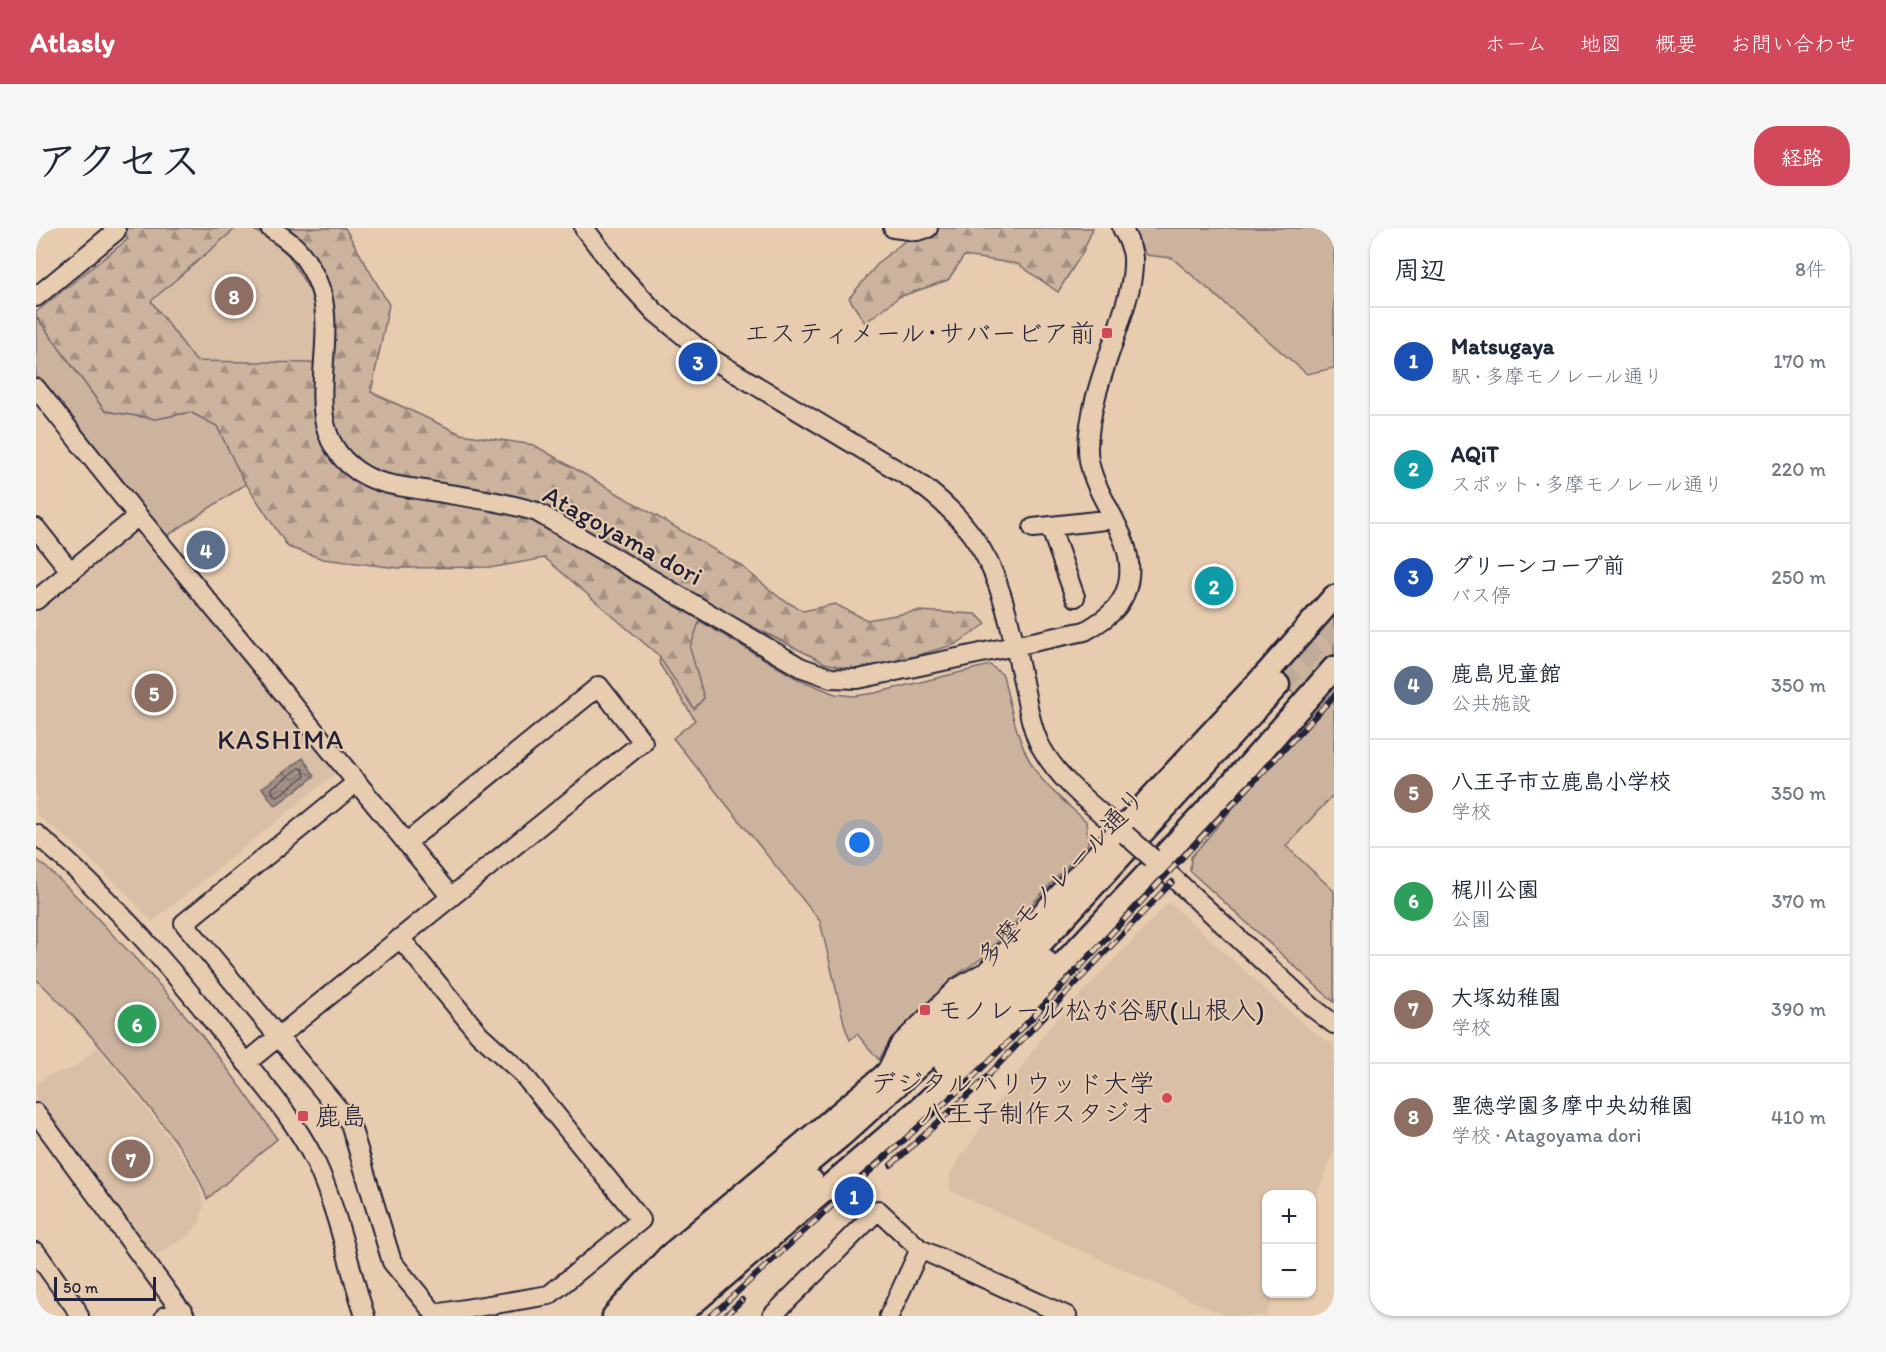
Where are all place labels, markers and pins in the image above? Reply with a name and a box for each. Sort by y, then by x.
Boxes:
pin: 8 [214,274,254,318]
place label: エスティメール･サバービア前 [744,317,1095,349]
marker: エスティメール･サバービア前 [1100,326,1114,340]
pin: 3 [678,340,718,384]
pin: 4 [186,528,226,572]
pin: 2 [1194,564,1234,608]
pin: 5 [134,670,174,716]
place label: モノレール松が谷駅(山根入) [937,994,1264,1026]
pin: 6 [118,1002,156,1046]
marker: モノレール松が谷駅(山根入) [918,1003,932,1017]
place label: デジタルハリウッド大学 八王子制作スタジオ [871,1067,1155,1129]
marker: デジタルハリウッド大学 八王子制作スタジオ [1160,1091,1174,1105]
place label: 鹿島 [315,1100,367,1132]
marker: 鹿島 [296,1109,310,1123]
pin: 7 [112,1136,151,1182]
pin: 1 [834,1174,874,1218]

